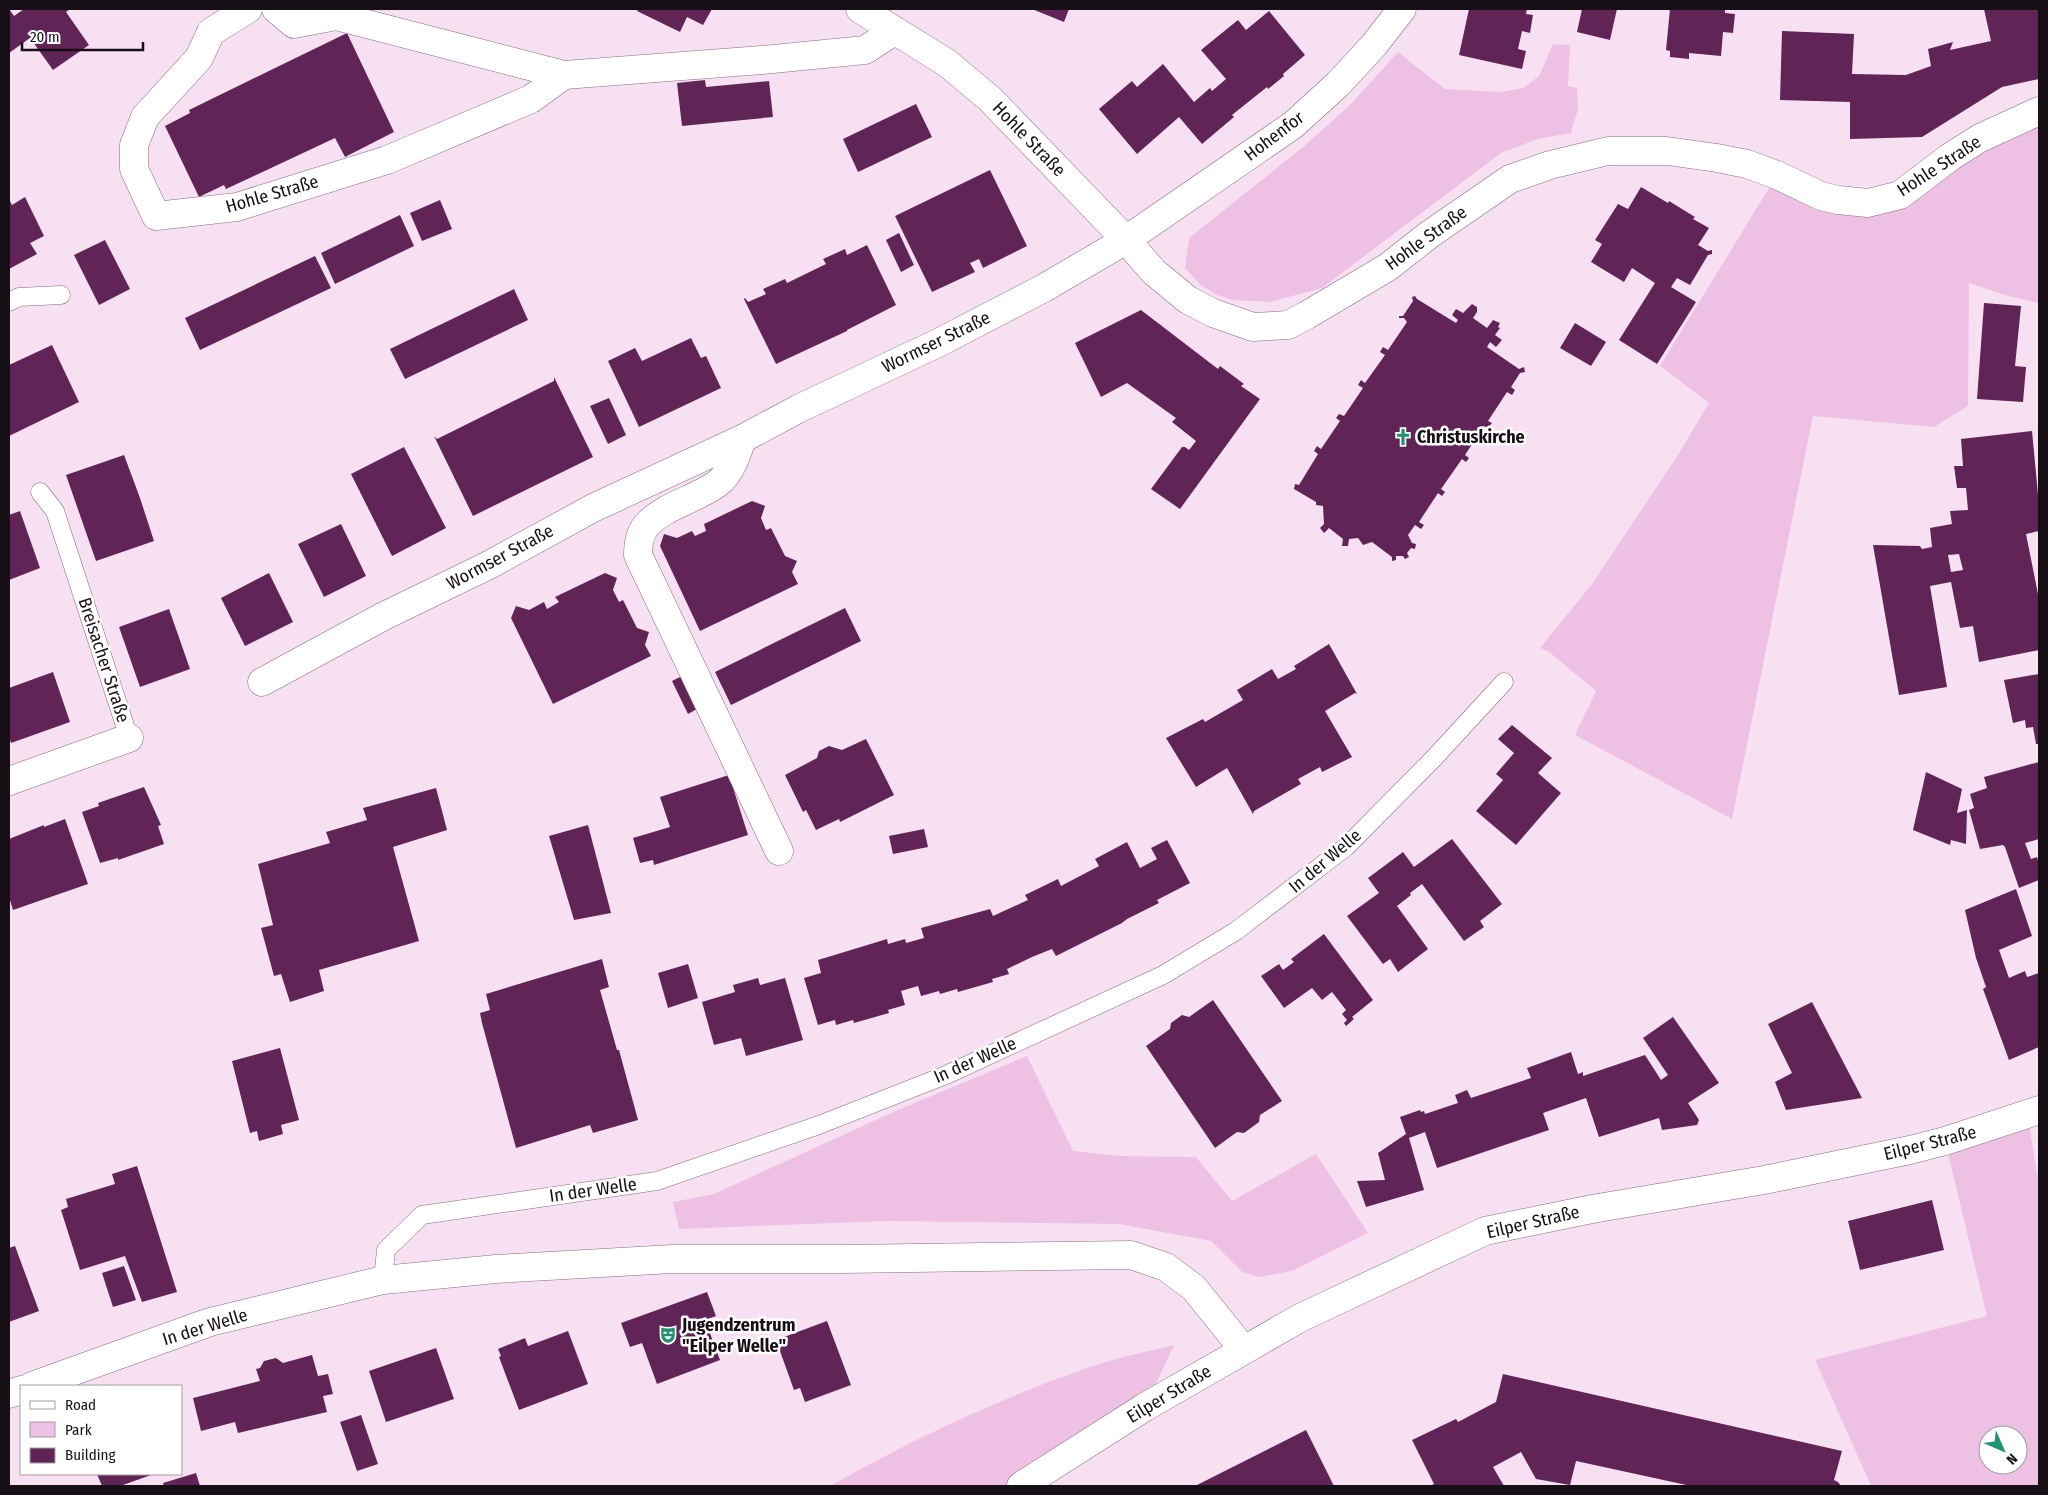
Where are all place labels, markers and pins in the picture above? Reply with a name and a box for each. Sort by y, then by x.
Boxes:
place label: Christuskirche [1417,426,1525,448]
church icon: Christuskirche [1393,427,1413,447]
place label: Jugendzentrum "Eilper Welle" [681,1314,795,1357]
theatre icon: Jugendzentrum "Eilper Welle" [658,1325,678,1345]

